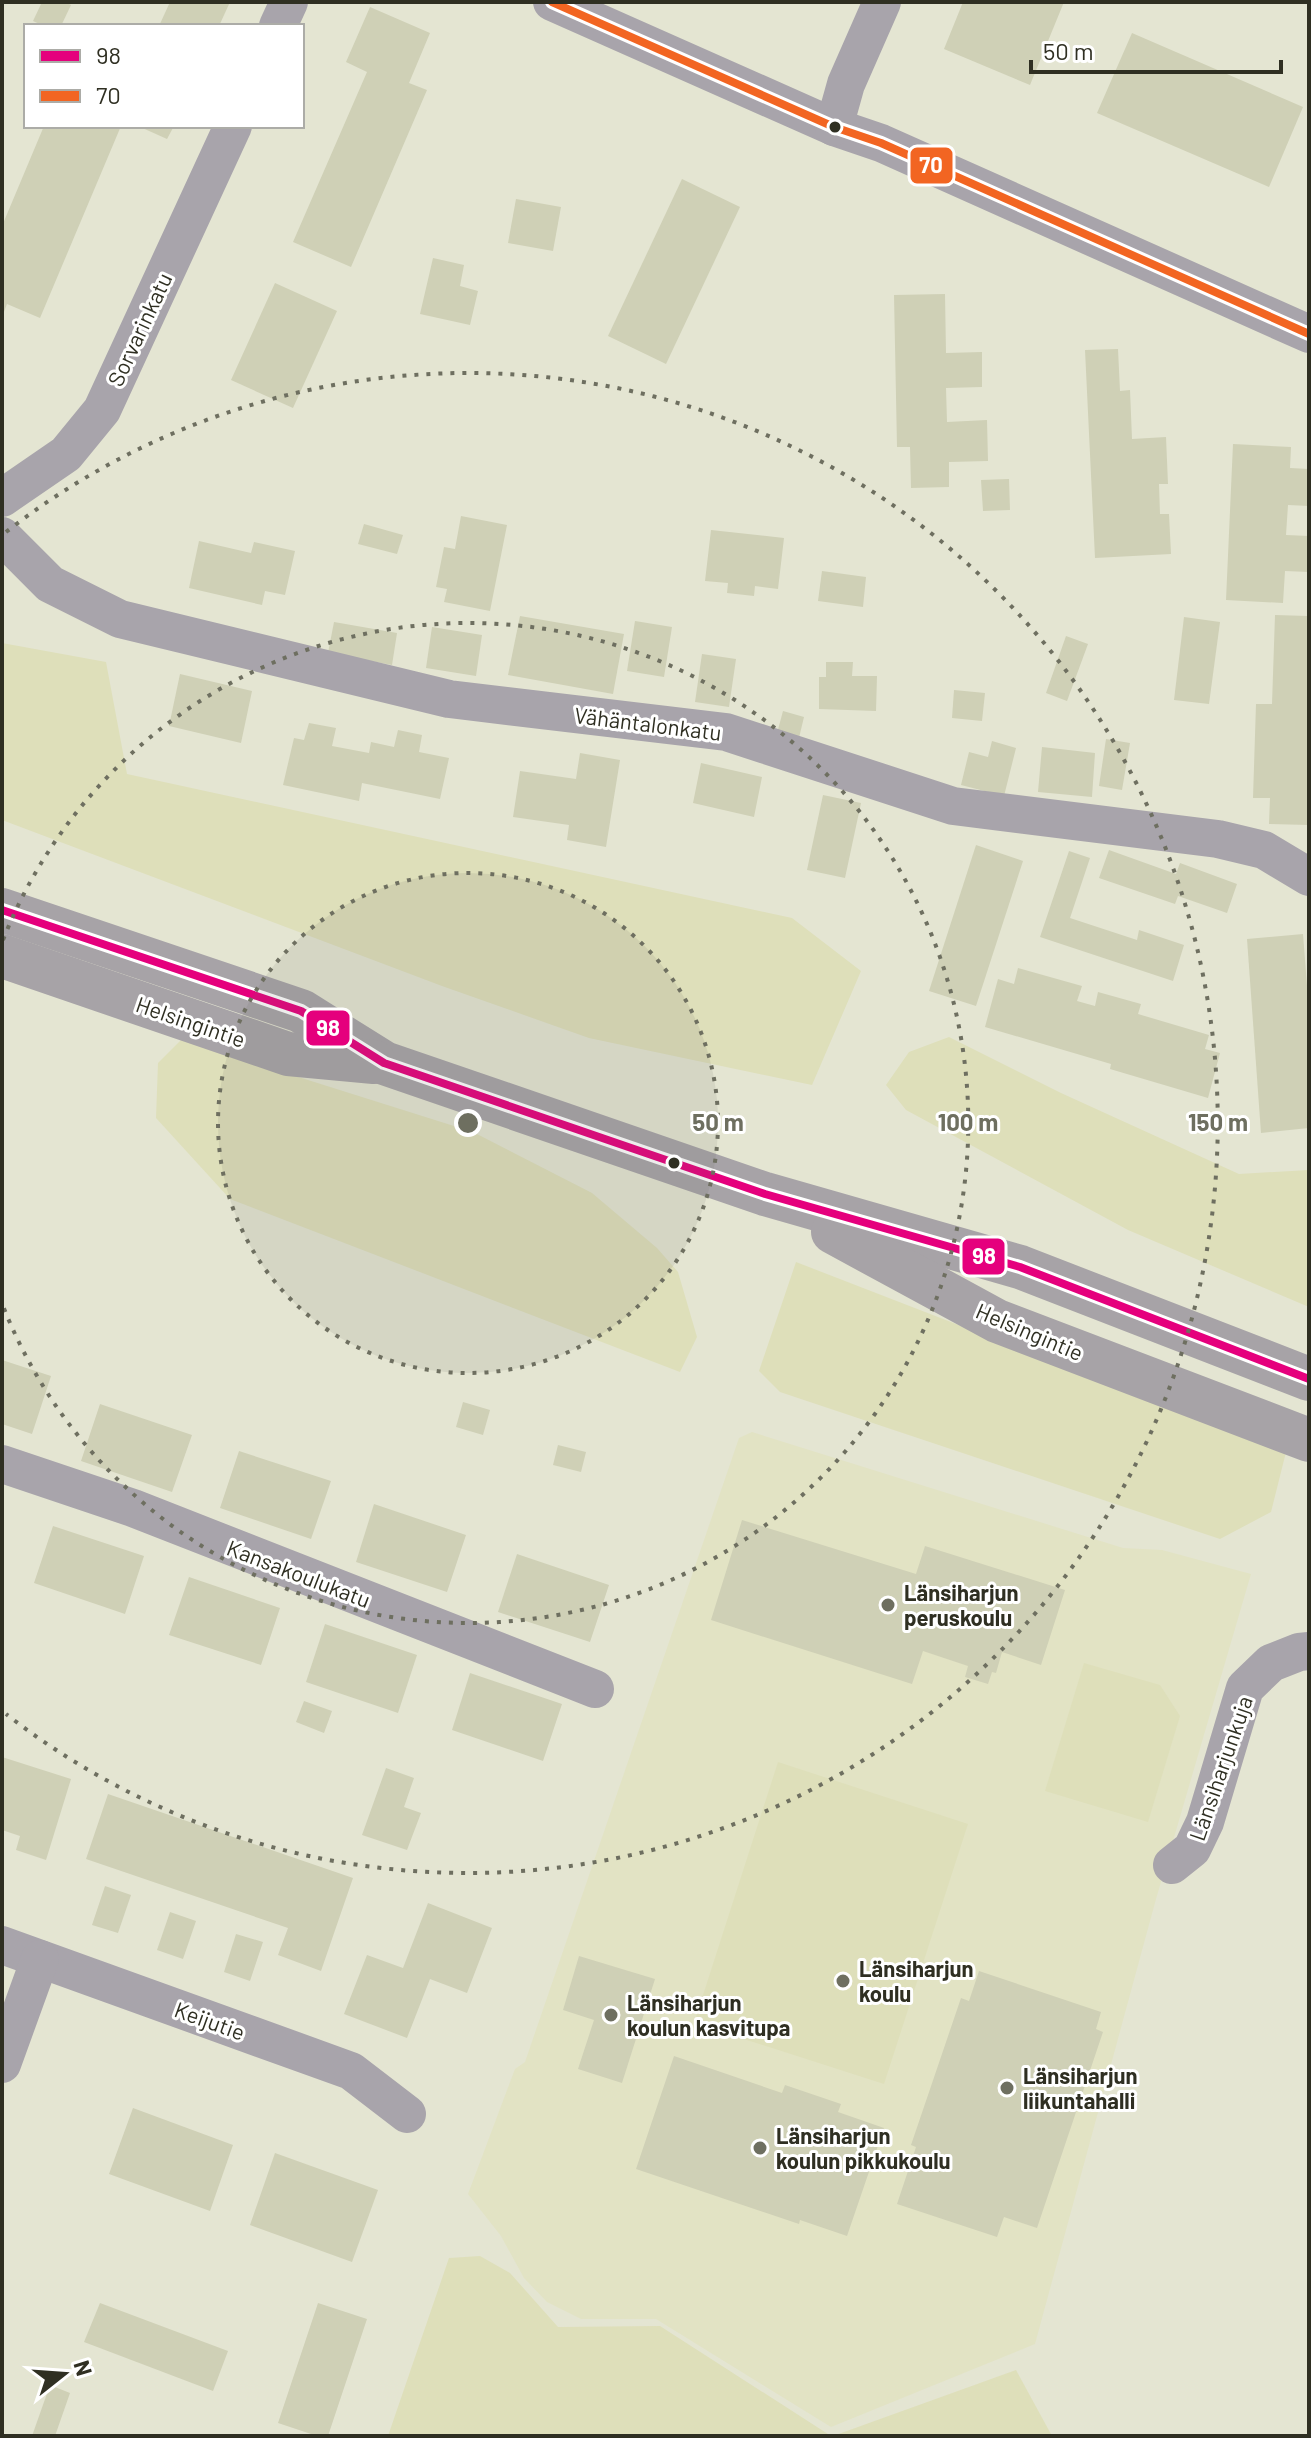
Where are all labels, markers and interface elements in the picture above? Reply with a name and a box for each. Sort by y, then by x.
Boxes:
legend [24,24,304,128]
scale bar [1031,24,1281,74]
text: 50 m [1043,36,1094,65]
text: 98 [96,40,121,69]
text: 70 [96,80,121,109]
unlabelled marker [827,119,843,135]
line badge: 70 [909,146,954,185]
text: 70 [919,151,943,177]
street label: Sorvarinkatu [101,268,177,390]
street label: Vähäntalonkatu [573,701,723,745]
street label: Helsingintie [133,990,249,1052]
line badge: 98 [305,1009,351,1047]
text: 98 [316,1014,340,1040]
text: 50 m [692,1107,744,1136]
text: 100 m [938,1107,998,1136]
text: 150 m [1188,1107,1248,1136]
centre of rings [454,1109,482,1137]
unlabelled marker [666,1155,682,1171]
line badge: 98 [961,1237,1006,1276]
text: 98 [972,1242,996,1268]
street label: Helsingintie [973,1297,1087,1365]
street label: Kansakoulukatu [224,1534,374,1612]
place label: Länsiharjun peruskoulu [904,1579,1019,1630]
marker: Länsiharjun peruskoulu [879,1596,897,1614]
street label: Länsiharjunkuja [1183,1692,1257,1844]
place label: Länsiharjun koulu [859,1955,974,2006]
marker: Länsiharjun koulu [834,1972,852,1990]
place label: Länsiharjun koulun kasvitupa [627,1989,790,2040]
street label: Keijutie [171,1995,249,2045]
marker: Länsiharjun koulun kasvitupa [602,2006,620,2024]
place label: Länsiharjun liikuntahalli [1023,2062,1138,2113]
marker: Länsiharjun liikuntahalli [998,2079,1016,2097]
place label: Länsiharjun koulun pikkukoulu [776,2122,951,2173]
marker: Länsiharjun koulun pikkukoulu [751,2139,769,2157]
north arrow [24,2334,104,2414]
text: N [70,2357,99,2379]

